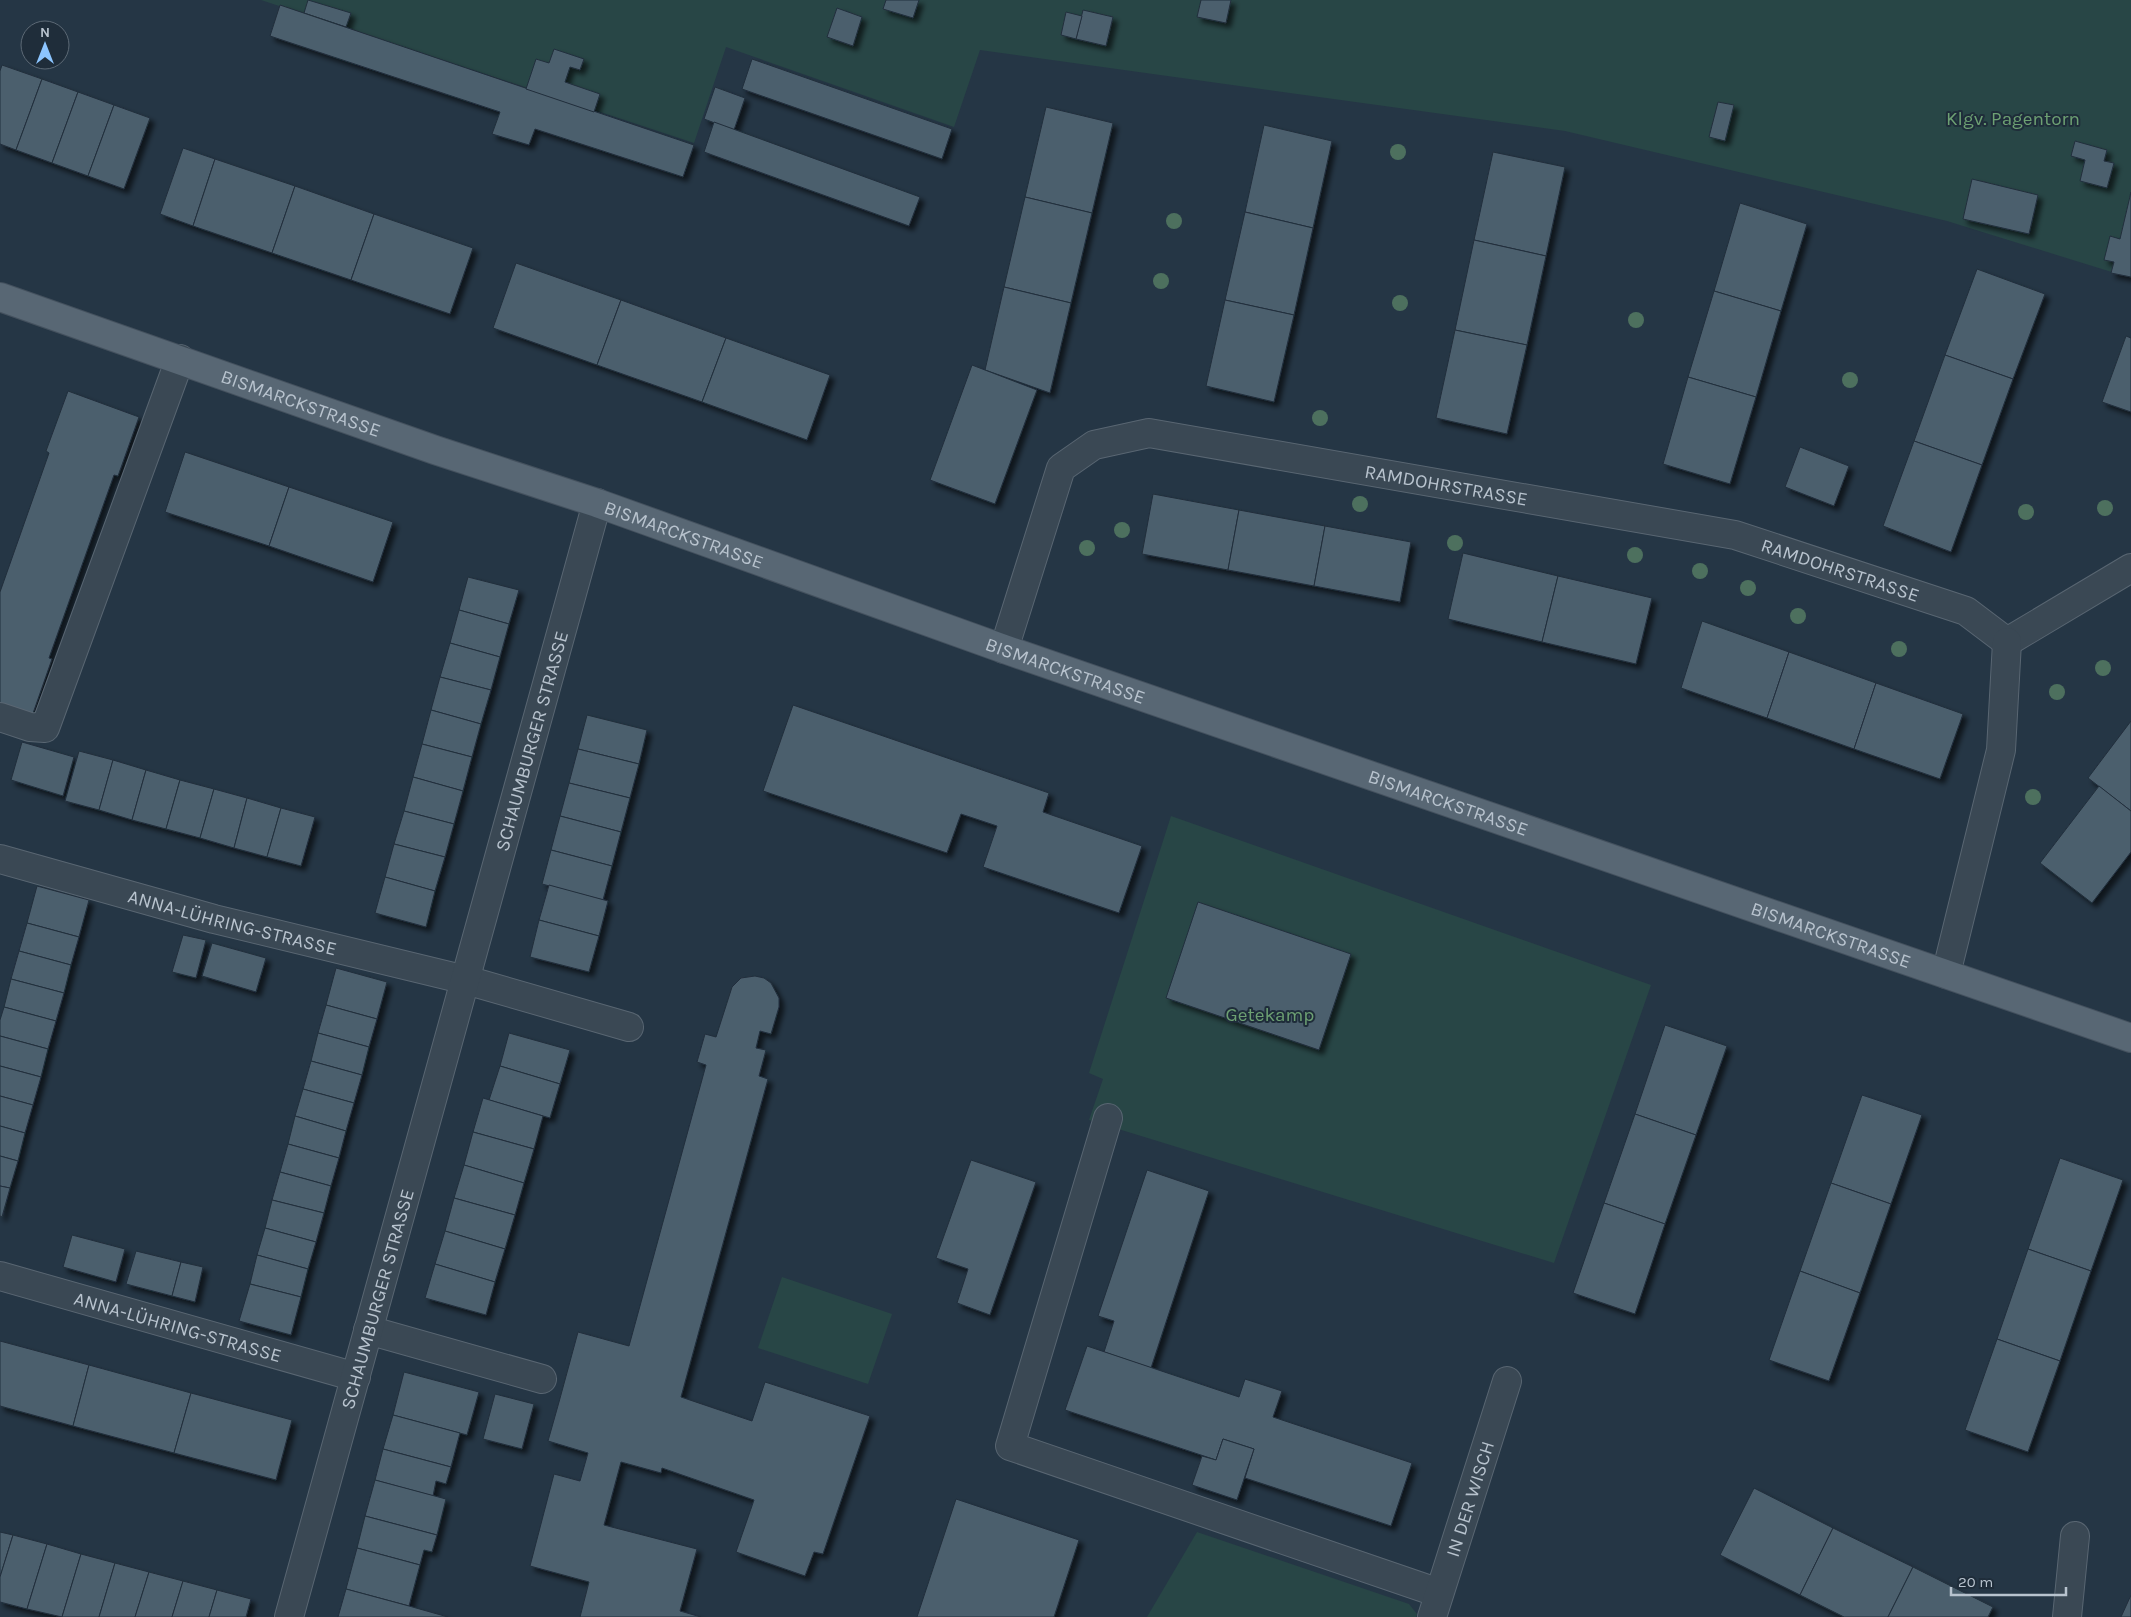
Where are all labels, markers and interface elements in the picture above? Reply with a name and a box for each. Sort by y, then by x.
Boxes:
north arrow [20,20,70,70]
text: N [40,24,50,41]
park label: Klgv. Pagentorn [1946,108,2080,130]
street label: BISMARCKSTRASSE [218,366,383,442]
street label: RAMDOHRSTRASSE [1363,461,1529,511]
street label: BISMARCKSTRASSE [601,496,766,574]
street label: RAMDOHRSTRASSE [1758,534,1922,607]
street label: SCHAUMBURGER STRASSE [491,629,573,854]
street label: BISMARCKSTRASSE [982,633,1148,709]
street label: BISMARCKSTRASSE [1365,766,1531,841]
street label: ANNA-LÜHRING-STRASSE [125,885,339,960]
street label: BISMARCKSTRASSE [1748,898,1914,973]
park label: Getekamp [1226,1004,1314,1026]
street label: SCHAUMBURGER STRASSE [337,1187,419,1412]
street label: ANNA-LÜHRING-STRASSE [71,1288,284,1367]
street label: IN DER WISCH [1442,1438,1499,1560]
scale bar [1951,1564,2066,1596]
text: 20 m [1958,1573,1993,1591]

